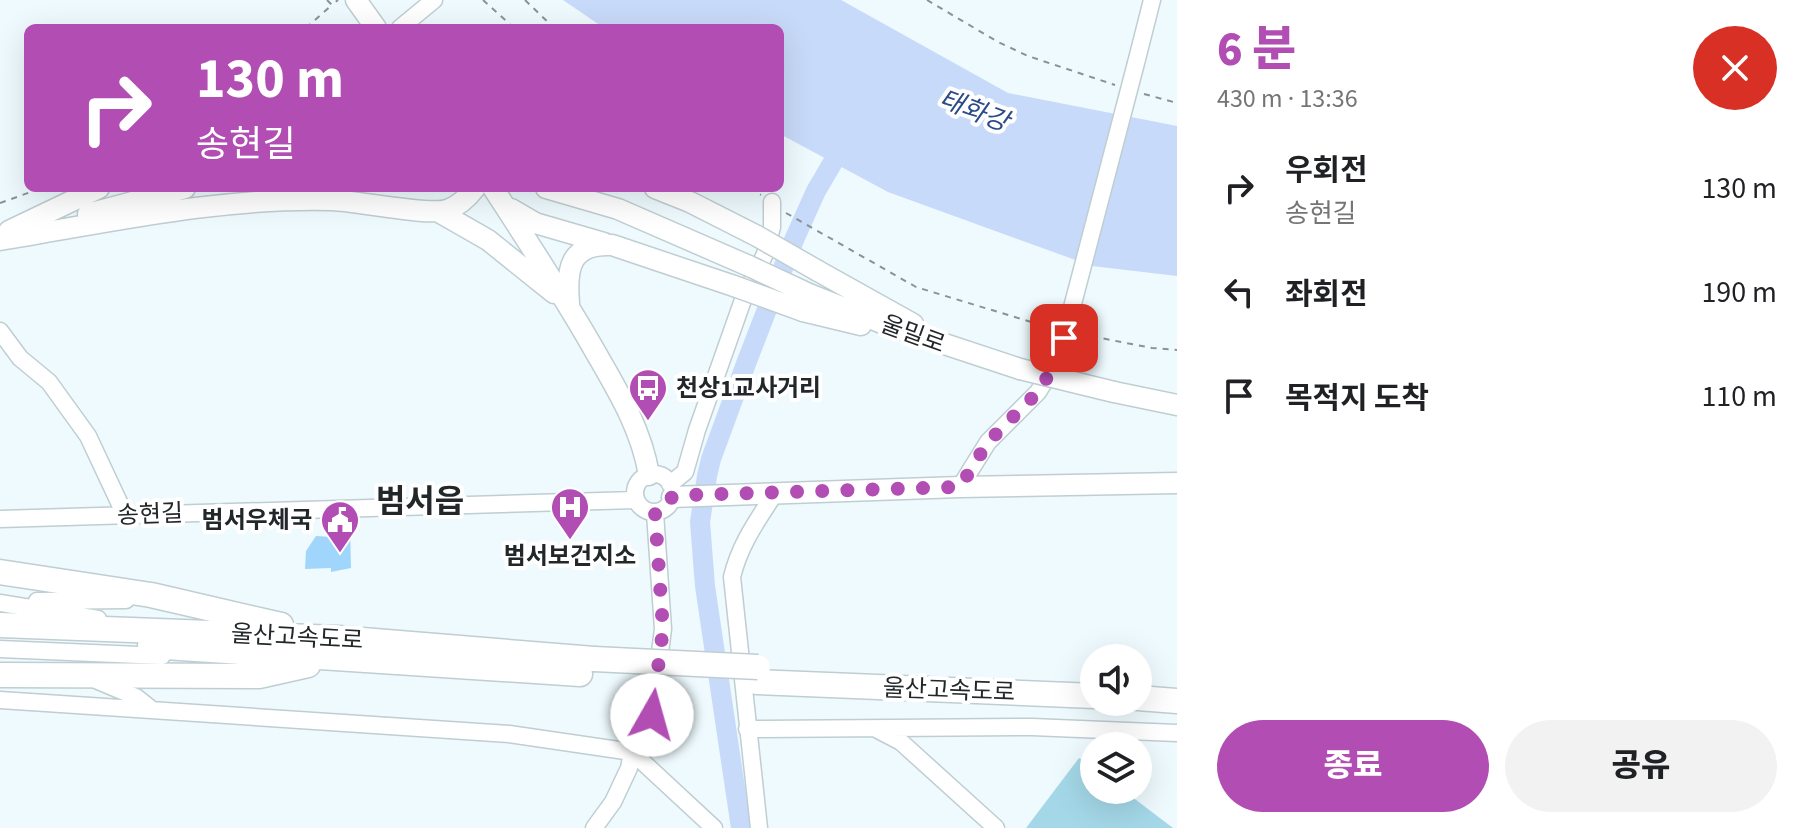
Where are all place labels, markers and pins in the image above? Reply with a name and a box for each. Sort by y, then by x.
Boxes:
pin [1030,304,1098,372]
bus stop icon: 천상1교사거리 [627,367,669,422]
place label: 천상1교사거리 [676,371,821,406]
hospital icon: 범서보건지소 [549,486,591,541]
public building icon: 범서우체국 [319,499,361,554]
place label: 범서우체국 [202,503,312,538]
place label: 범서보건지소 [504,539,636,574]

